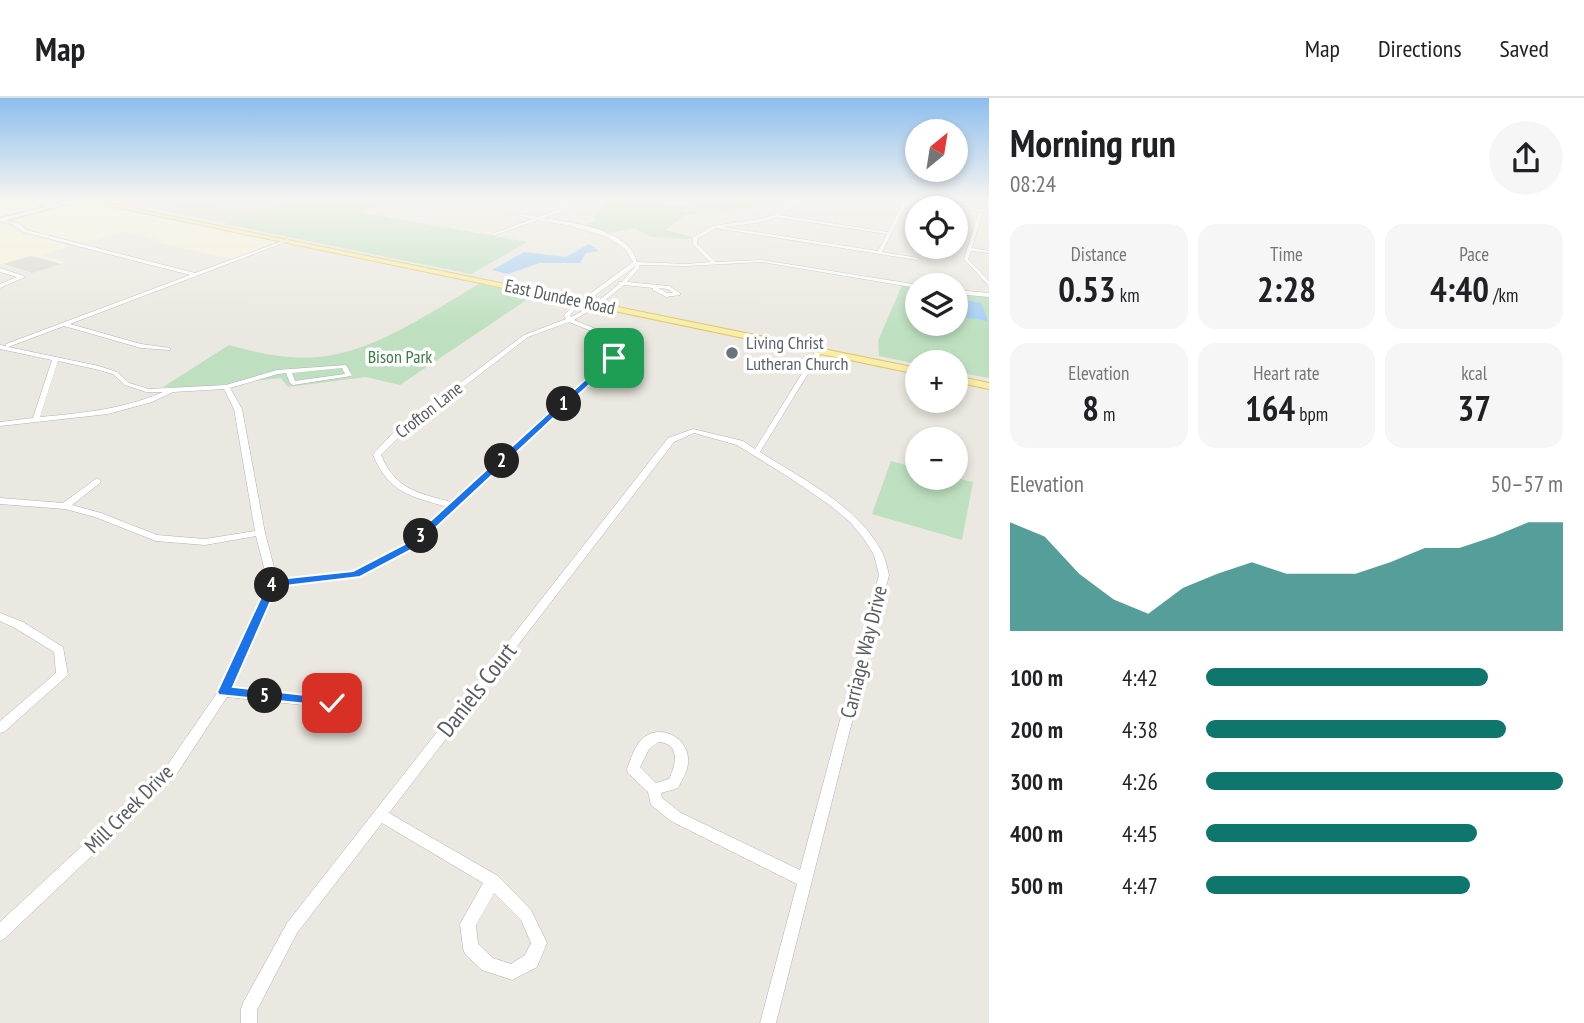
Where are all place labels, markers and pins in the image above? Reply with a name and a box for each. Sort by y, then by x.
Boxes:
pin [584,328,644,388]
place label: Living Christ Lutheran Church [746,331,848,375]
marker: Living Christ Lutheran Church [724,345,740,361]
pin: 1 [546,386,582,422]
pin: 2 [484,444,520,478]
pin: 3 [404,518,438,554]
pin: 4 [254,568,290,602]
pin [302,673,362,733]
pin: 5 [247,678,282,714]

